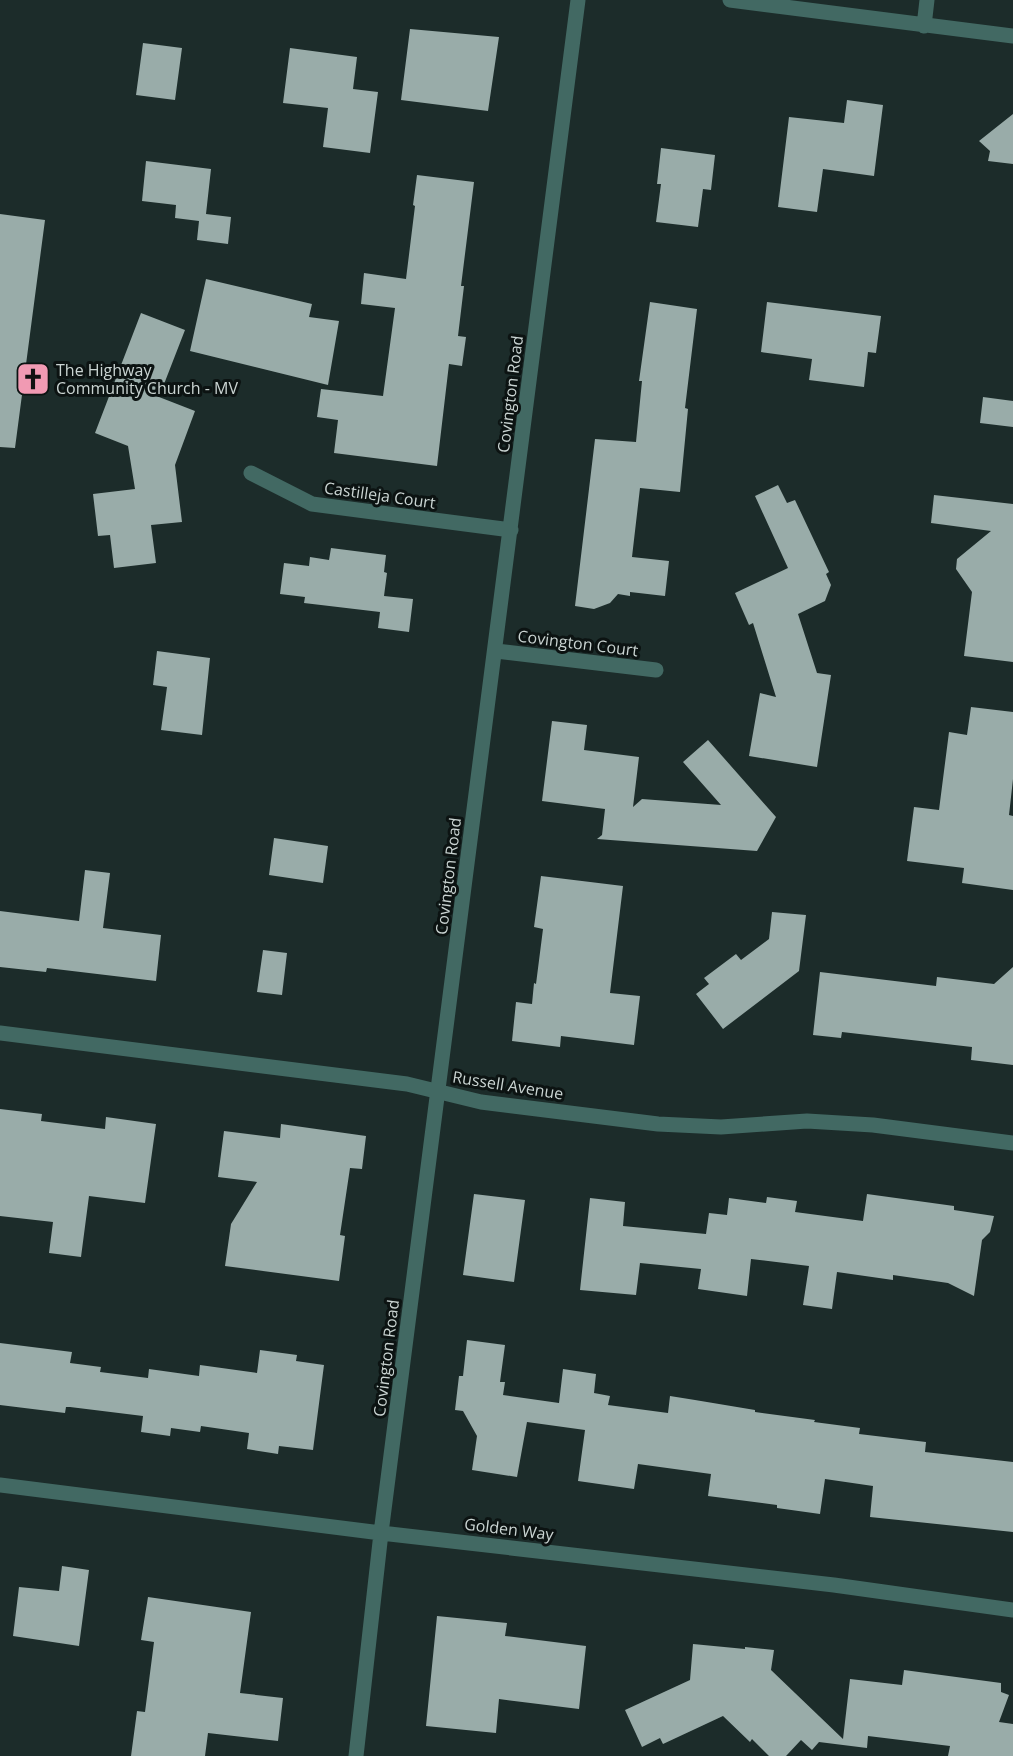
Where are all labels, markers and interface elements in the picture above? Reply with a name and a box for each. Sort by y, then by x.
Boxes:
street label: Covington Road [492,334,528,454]
place label: The Highway Community Church - MV [56,359,238,399]
church icon: The Highway Community Church - MV [15,361,51,397]
street label: Castilleja Court [323,476,437,514]
street label: Covington Court [516,625,640,661]
street label: Covington Road [430,816,466,936]
street label: Russell Avenue [451,1065,565,1105]
street label: Covington Road [368,1298,404,1418]
street label: Golden Way [463,1513,556,1546]

